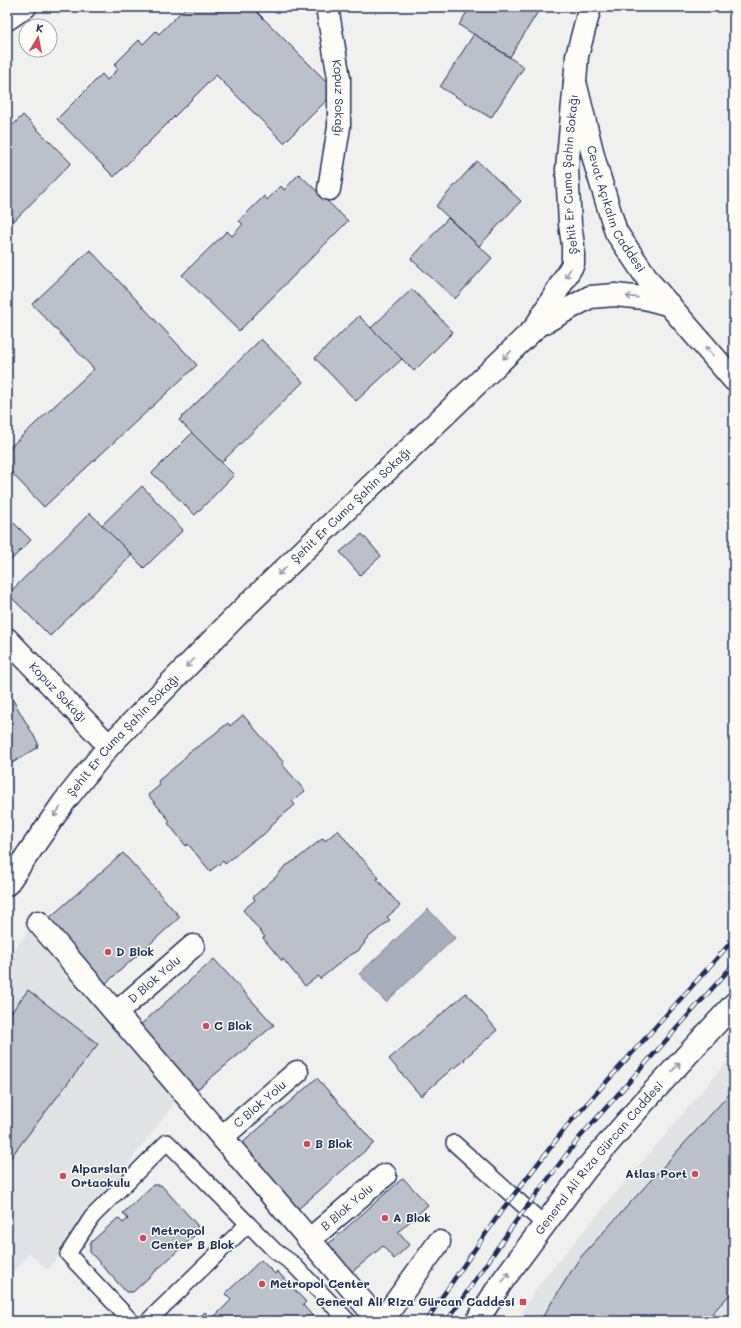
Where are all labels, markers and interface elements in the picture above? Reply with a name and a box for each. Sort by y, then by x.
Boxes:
north arrow [18,18,58,58]
text: K [35,20,45,36]
street label: Kopuz Sokağı [329,58,348,138]
street label: Şehit Er Cuma Şahin Sokağı [558,94,581,254]
street label: Cevat Açıkalın Caddesi [584,144,650,275]
one-way arrow [563,267,571,279]
one-way arrow [626,293,639,301]
one-way arrow [704,345,713,356]
one-way arrow [502,350,512,360]
street label: Şehit Er Cuma Şahin Sokağı [287,443,413,566]
one-way arrow [277,566,287,576]
street label: Kopuz Sokağı [26,658,91,725]
one-way arrow [185,658,195,668]
street label: Şehit Er Cuma Şahin Sokağı [63,670,182,799]
one-way arrow [53,806,61,817]
place label: D Blok [116,943,154,959]
marker: D Blok [103,947,113,957]
street label: D Blok Yolu [124,952,183,1006]
place label: C Blok [214,1017,252,1033]
marker: C Blok [201,1021,211,1031]
one-way arrow [671,1062,680,1072]
street label: C Blok Yolu [229,1076,289,1131]
street label: General Ali Rıza Gürcan Caddesi [531,1077,666,1237]
place label: B Blok [315,1135,353,1151]
marker: B Blok [302,1139,312,1149]
place label: Alparslan Ortaokulu [71,1160,131,1190]
place label: Atlas Port [625,1165,687,1181]
marker: Atlas Port [690,1169,700,1179]
marker: Alparslan Ortaokulu [58,1171,68,1181]
street label: B Blok Yolu [317,1180,376,1234]
place label: A Blok [393,1209,431,1225]
marker: A Blok [380,1213,390,1223]
place label: Metropol Center B Blok [151,1222,235,1252]
marker: Metropol Center B Blok [138,1233,148,1243]
one-way arrow [502,1271,510,1282]
place label: Metropol Center [270,1275,370,1291]
marker: Metropol Center [257,1279,267,1289]
place label: General Ali Riza Gürcan Caddesi [316,1293,515,1309]
marker: General Ali Riza Gürcan Caddesi [518,1297,528,1307]

